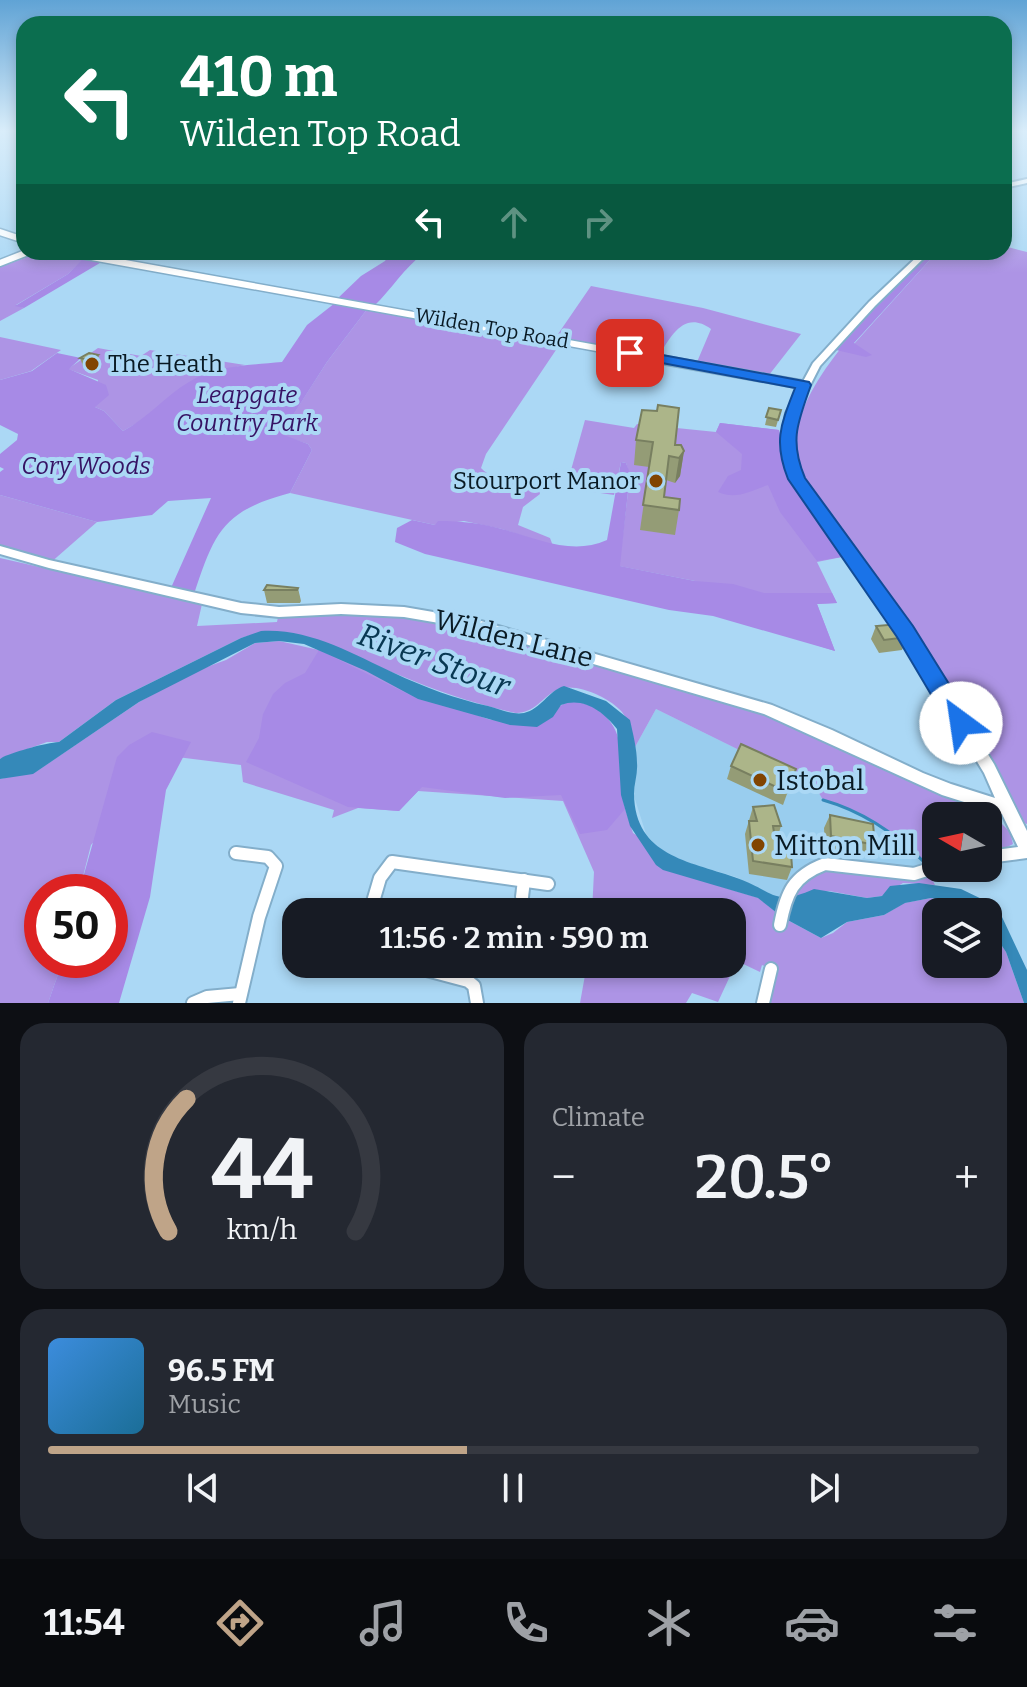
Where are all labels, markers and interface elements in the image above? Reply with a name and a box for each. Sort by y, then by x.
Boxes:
text: 410 m [180,44,337,111]
icon: left [48,48,152,152]
text: Wilden Top Road [180,112,461,156]
icon: left [408,200,452,244]
icon: ahead [492,200,536,244]
icon: right [576,200,620,244]
street label: Wilden Top Road [413,303,571,353]
pin [596,319,664,387]
icon: arrive [608,331,652,375]
place label: The Heath [108,350,223,378]
marker: The Heath [83,355,101,373]
park label: Leapgate Country Park [176,381,319,437]
park label: Cory Woods [21,452,151,480]
place label: Stourport Manor [453,467,640,495]
marker: Stourport Manor [647,472,665,490]
street label: Wilden Lane [431,603,597,674]
water label: River Stour [353,615,517,706]
position arrow [919,681,1003,765]
place label: Istobal [776,764,864,797]
marker: Istobal [751,771,769,789]
north arrow [922,802,1002,882]
map controls [922,802,1002,978]
place label: Mitton Mill [774,829,916,862]
marker: Mitton Mill [749,836,767,854]
speed limit sign: 50 [24,874,128,978]
button: layers [922,898,1002,978]
text: 11:56 · 2 min · 590 m [380,920,648,956]
text: Climate [552,1102,645,1133]
text: 44 [211,1120,313,1220]
text: 20.5° [695,1142,835,1214]
text: − [552,1151,576,1204]
text: + [954,1151,979,1204]
text: km/h [226,1212,297,1247]
text: 96.5 FM [168,1353,275,1389]
text: Music [168,1389,241,1420]
icon: previous [181,1466,225,1510]
icon: pause [491,1466,535,1510]
icon: next [802,1466,846,1510]
icon: directions [212,1595,268,1651]
icon: music [355,1595,411,1651]
icon: phone [498,1595,554,1651]
icon: climate [641,1595,697,1651]
icon: car [784,1595,840,1651]
icon: filters [927,1595,983,1651]
text: 11:54 [44,1601,125,1645]

